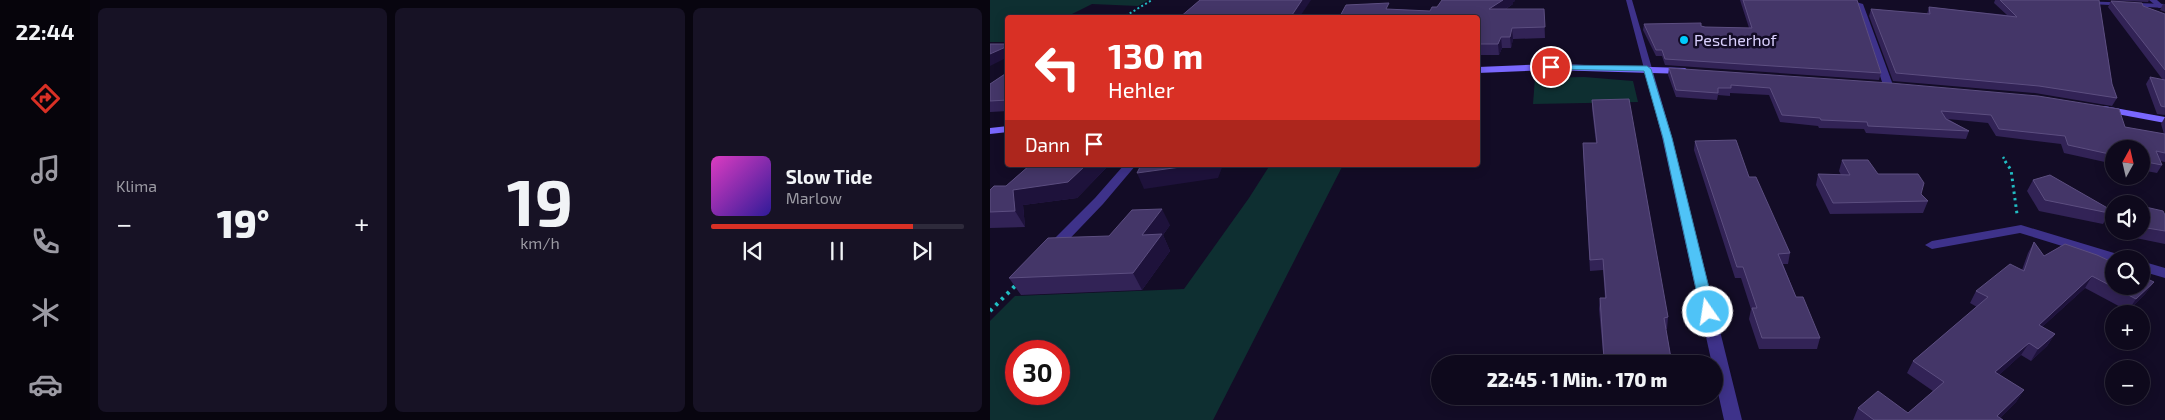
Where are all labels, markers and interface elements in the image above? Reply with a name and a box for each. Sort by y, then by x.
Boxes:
text: 22:44 [15,18,75,44]
place label: Pescherhof [1694,30,1778,49]
text: 130 m [1108,34,1203,76]
marker: Pescherhof [1678,34,1690,46]
icon: left [1025,35,1090,100]
pin [1530,46,1572,88]
icon: arrive [1537,53,1565,81]
text: Hehler [1108,76,1174,102]
icon: directions [28,81,63,116]
icon: arrive [1080,130,1108,158]
text: Dann [1025,133,1070,156]
north arrow [2105,140,2150,185]
map controls [2105,140,2150,405]
icon: music [28,152,63,187]
text: 19 [507,161,573,239]
text: Slow Tide [786,165,872,188]
text: Klima [116,176,157,195]
text: Marlow [786,188,842,207]
button: sound [2105,195,2150,240]
text: 19° [217,200,269,246]
text: − [116,206,132,240]
text: + [354,206,369,240]
icon: phone [28,224,63,259]
text: km/h [520,233,560,252]
icon: previous [739,237,767,265]
icon: pause [823,237,851,265]
icon: next [908,237,936,265]
button: search [2105,250,2150,295]
position arrow [1681,285,1733,337]
icon: climate [28,295,63,330]
button: + [2105,305,2150,350]
speed limit sign: 30 [1005,340,1070,405]
button: − [2105,360,2150,405]
icon: car [28,367,63,402]
text: 22:45 · 1 Min. · 170 m [1487,368,1667,391]

